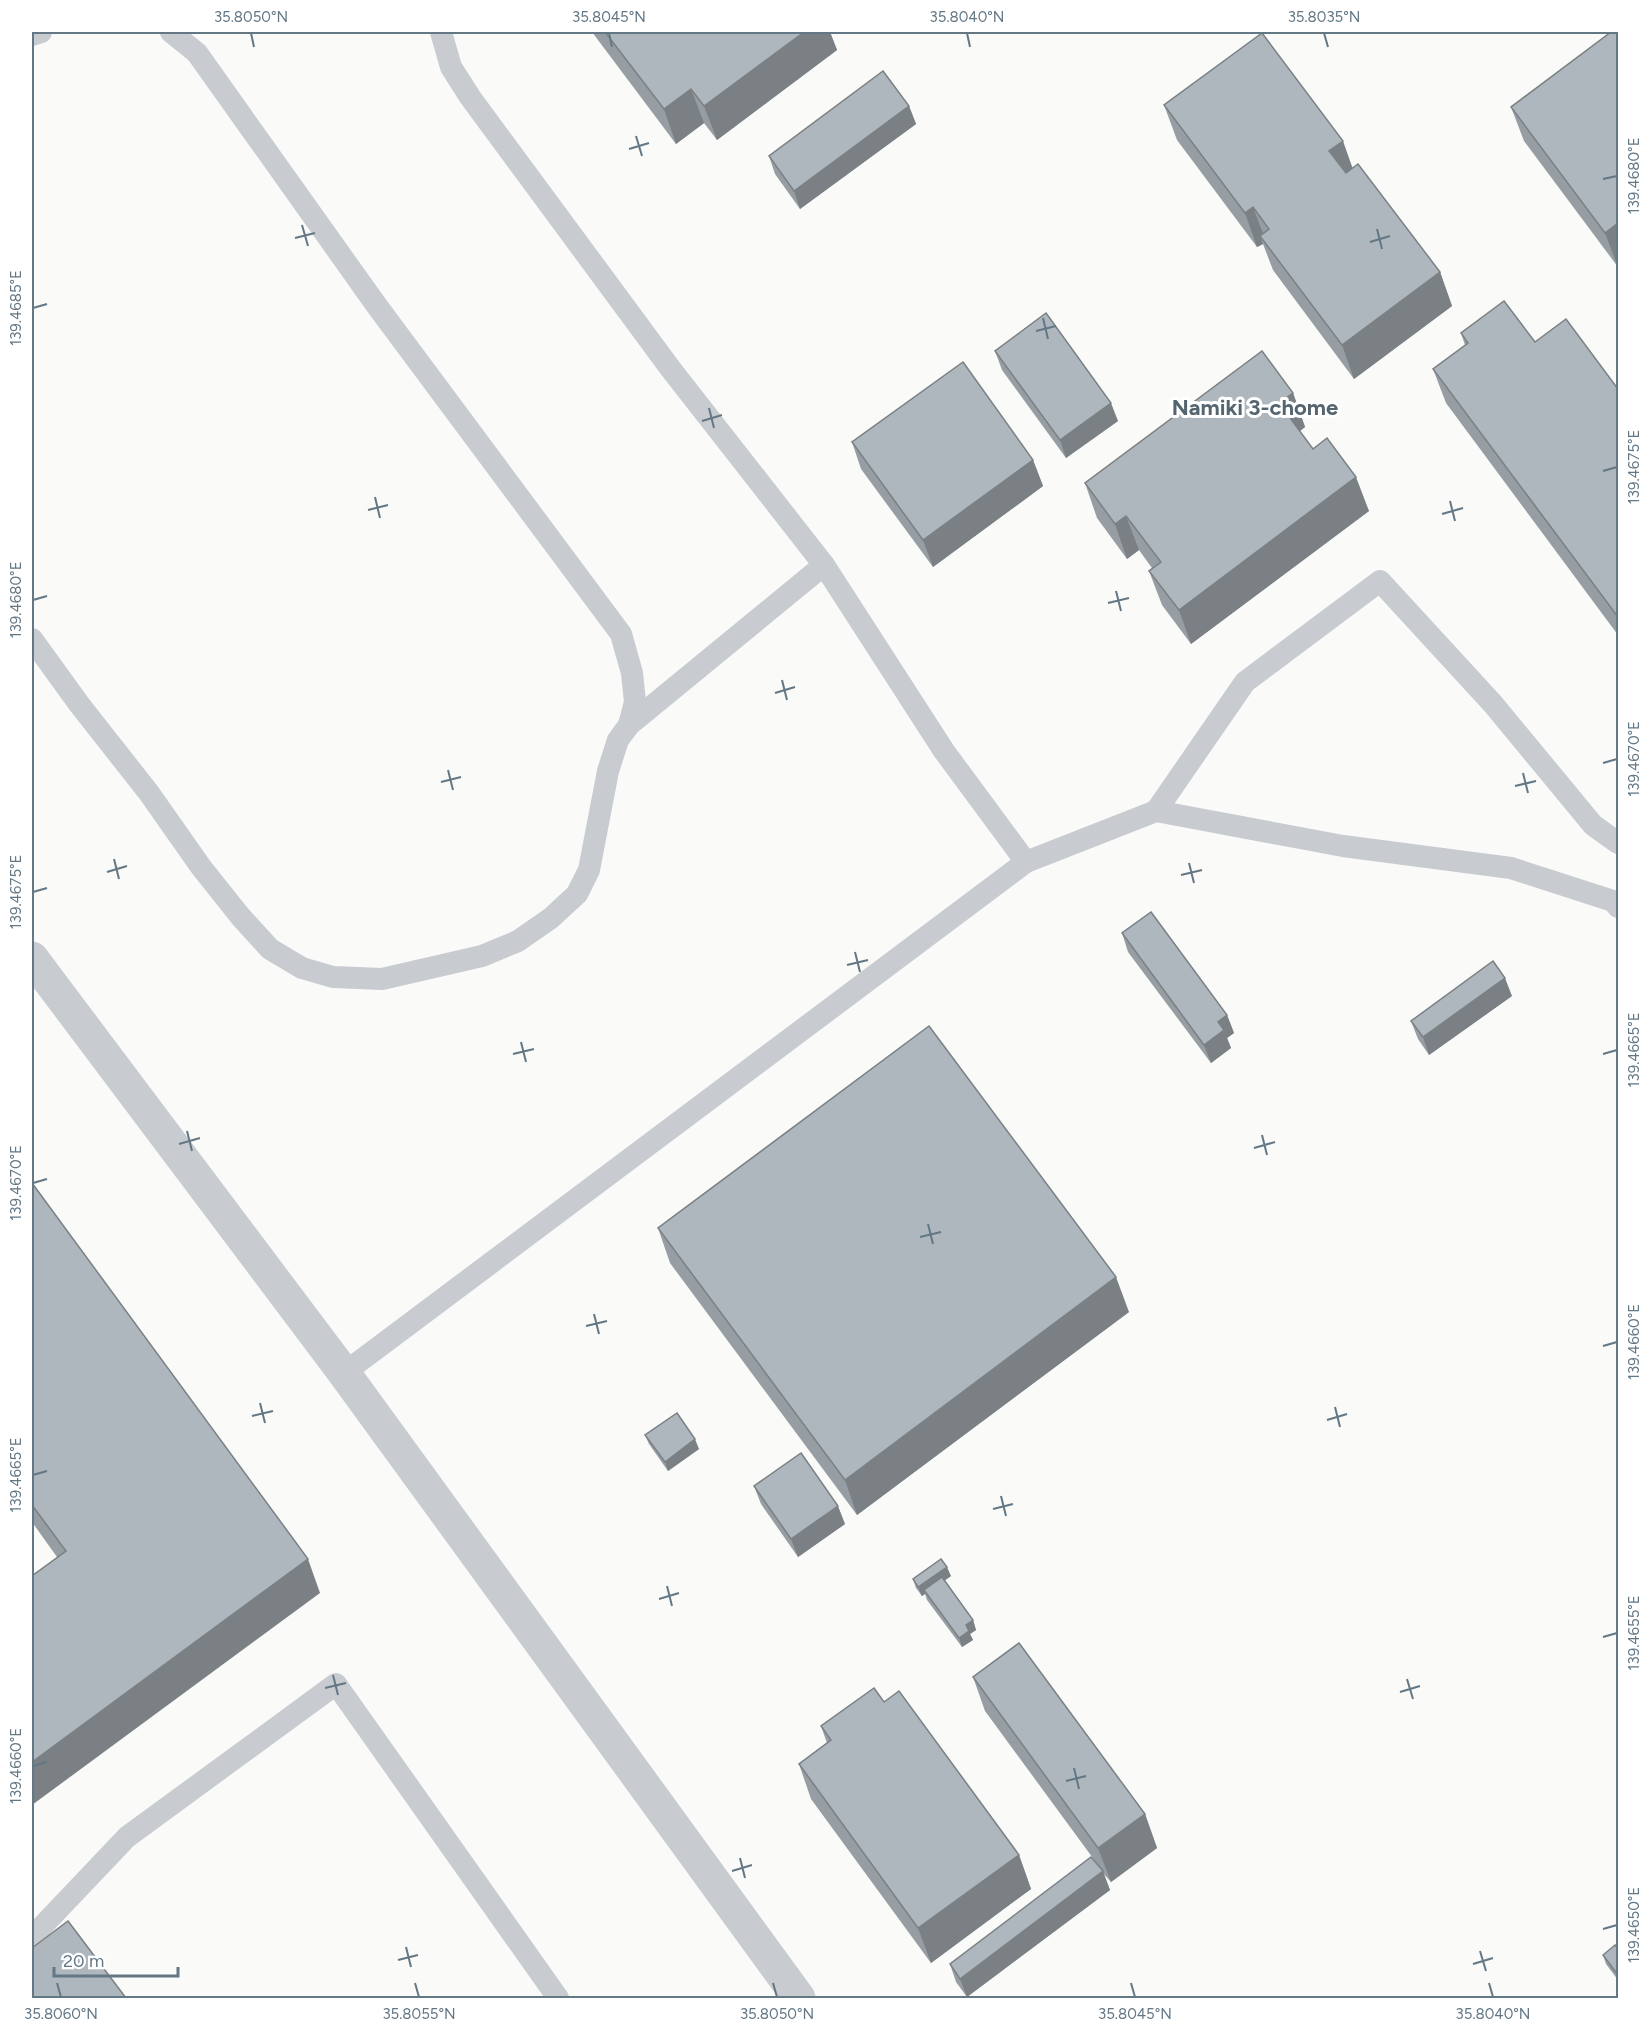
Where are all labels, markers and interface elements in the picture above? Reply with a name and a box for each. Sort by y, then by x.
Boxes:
text: 35.8050°N [214,8,288,26]
text: 35.8045°N [572,8,646,26]
text: 35.8040°N [930,8,1004,26]
text: 35.8035°N [1288,8,1360,26]
text: 139.4680°E [1625,137,1643,215]
text: 139.4685°E [7,270,25,346]
district label: Namiki 3-chome [1172,394,1338,421]
text: 139.4675°E [1625,430,1643,504]
text: 139.4680°E [7,561,25,639]
text: 139.4670°E [1625,721,1643,797]
text: 139.4675°E [7,855,25,929]
text: 139.4665°E [1625,1012,1643,1088]
text: 139.4670°E [7,1145,25,1221]
text: 139.4660°E [1625,1304,1643,1380]
text: 139.4665°E [7,1437,25,1513]
text: 139.4655°E [1625,1595,1643,1671]
text: 139.4660°E [7,1728,25,1804]
text: 139.4650°E [1625,1887,1643,1963]
scale bar [54,1940,178,1978]
text: 20 m [63,1950,104,1972]
text: 35.8060°N [24,2005,98,2023]
text: 35.8055°N [382,2005,456,2023]
text: 35.8050°N [740,2005,814,2023]
text: 35.8045°N [1098,2005,1172,2023]
text: 35.8040°N [1456,2005,1530,2023]

